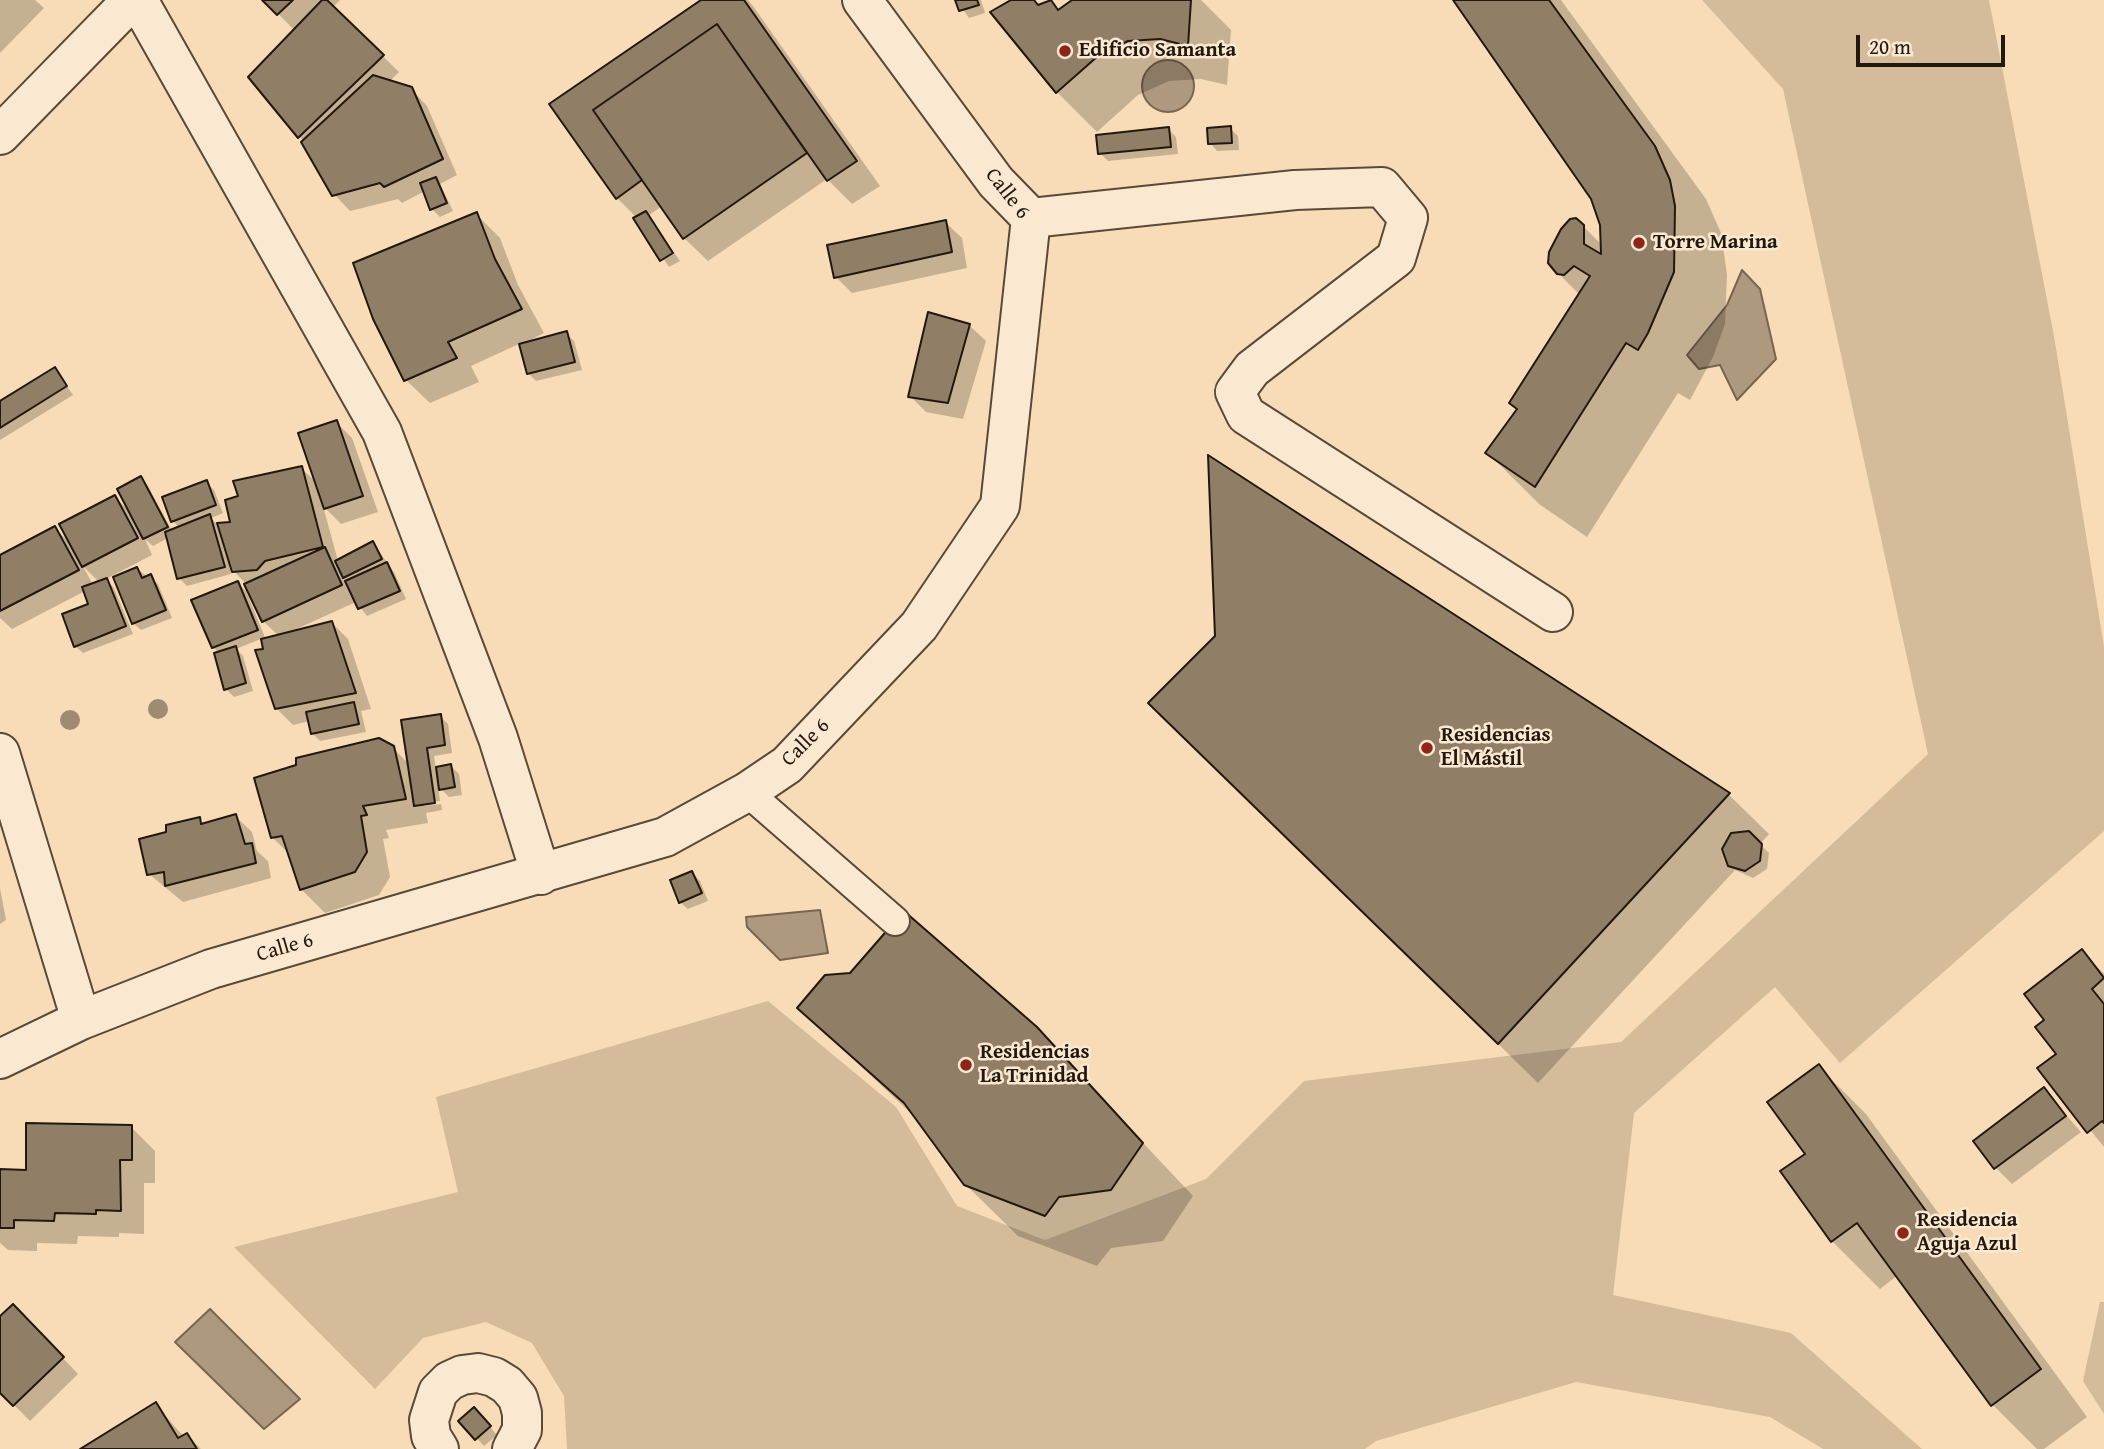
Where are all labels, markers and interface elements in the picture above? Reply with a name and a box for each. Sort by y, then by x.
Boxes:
scale bar [1859,21,2008,65]
text: 20 m [1869,31,1911,62]
place label: Edificio Samanta [1079,38,1236,64]
marker: Edificio Samanta [1057,43,1073,59]
street label: Calle 6 [979,164,1035,224]
place label: Torre Marina [1653,230,1778,256]
marker: Torre Marina [1631,235,1647,251]
street label: Calle 6 [777,714,835,772]
place label: Residencias El Mástil [1441,723,1551,773]
marker: Residencias El Mástil [1419,740,1435,756]
street label: Calle 6 [254,928,316,968]
place label: Residencias La Trinidad [980,1040,1090,1090]
marker: Residencias La Trinidad [958,1057,974,1073]
place label: Residencia Aguja Azul [1917,1208,2018,1258]
marker: Residencia Aguja Azul [1895,1225,1911,1241]

